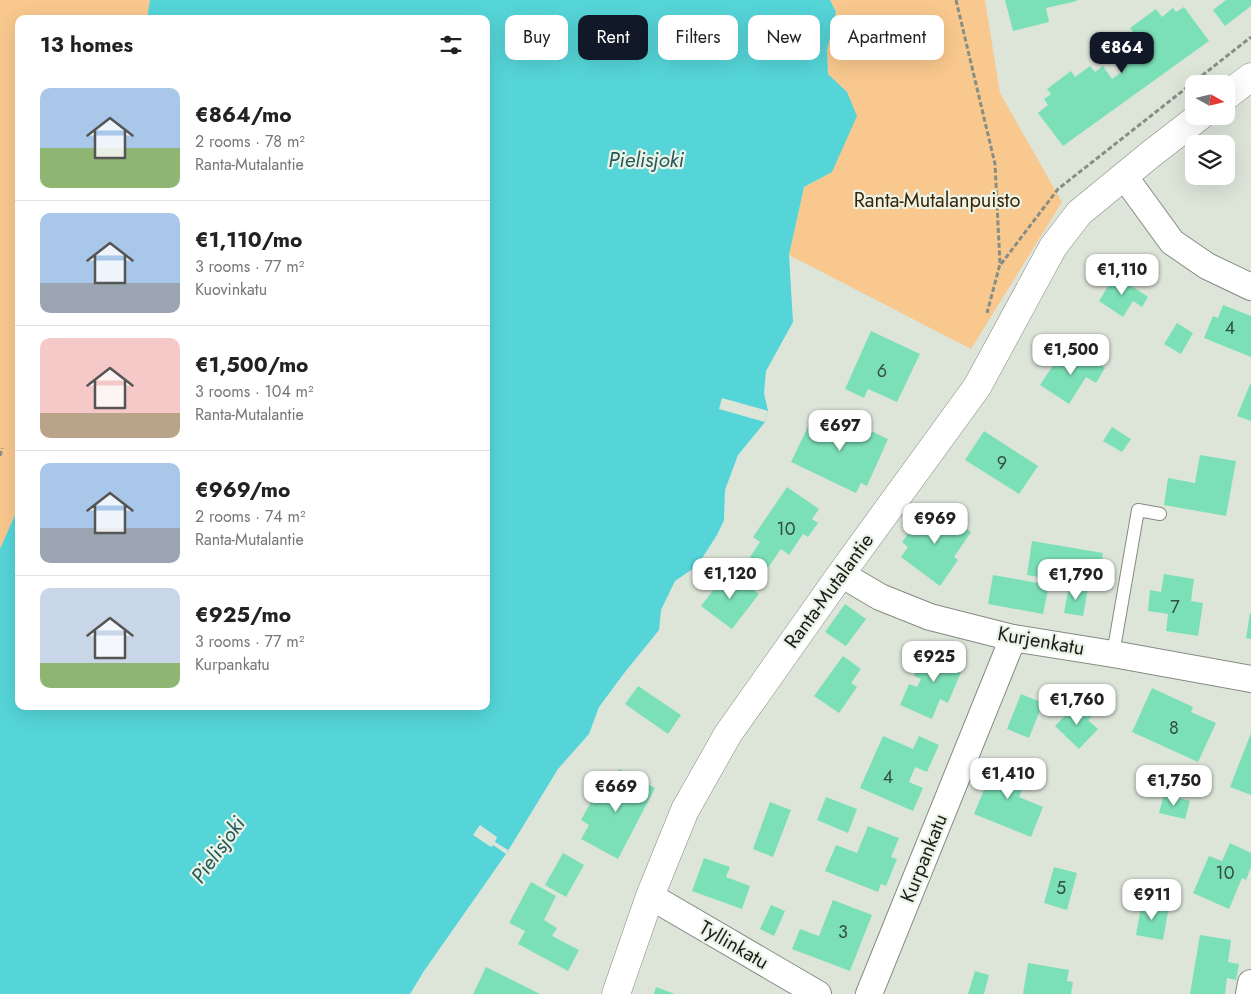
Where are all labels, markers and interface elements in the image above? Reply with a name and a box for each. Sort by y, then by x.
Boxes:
chip: Buy [505,15,568,60]
chip: Rent [578,15,648,60]
chip: Filters [658,15,738,60]
chip: New [748,15,820,60]
chip: Apartment [830,15,944,60]
text: 13 homes [40,30,133,60]
icon: filters [437,31,465,59]
pin: €864 [1092,32,1152,74]
text: €864 [1101,36,1143,59]
north arrow [1185,75,1235,125]
map controls [1185,75,1235,185]
text: €864/mo [195,100,292,130]
icon: home [80,108,140,168]
text: 2 rooms · 78 m² [195,130,305,153]
button: layers [1185,135,1235,185]
water label: Pielisjoki [608,145,685,175]
text: Ranta-Mutalantie [195,153,304,176]
park label: Ranta-Mutalanpuisto [854,186,1020,215]
text: €1,110/mo [195,225,302,255]
icon: home [80,233,140,293]
pin: €1,110 [1081,254,1163,296]
text: 3 rooms · 77 m² [195,255,304,278]
text: €1,110 [1097,258,1147,281]
text: Kuovinkatu [195,278,267,301]
house number: 4 [1225,315,1235,341]
pin: €1,500 [1030,334,1112,376]
text: €1,500 [1043,338,1099,361]
text: €1,500/mo [195,350,309,380]
icon: home [80,358,140,418]
house number: 6 [877,358,887,384]
text: 3 rooms · 104 m² [195,380,314,403]
text: Ranta-Mutalantie [195,403,304,426]
pin: €697 [810,410,870,452]
text: €697 [819,414,861,437]
house number: 9 [997,450,1007,476]
text: €969/mo [195,475,290,505]
icon: home [80,483,140,543]
pin: €969 [905,502,965,545]
text: 2 rooms · 74 m² [195,505,306,528]
text: €969 [914,507,956,530]
house number: 10 [777,516,796,542]
street label: Ranta-Mutalantie [777,527,881,655]
text: Ranta-Mutalantie [195,528,304,551]
pin: €1,120 [689,558,771,600]
pin: €1,790 [1035,558,1117,601]
text: €1,120 [703,562,757,585]
text: €1,790 [1049,563,1103,586]
house number: 7 [1170,594,1180,620]
text: €925/mo [195,600,291,630]
icon: home [80,608,140,668]
street label: Kurjenkatu [995,619,1087,663]
text: 3 rooms · 77 m² [195,630,304,653]
pin: €925 [904,640,964,683]
text: €925 [913,645,955,668]
text: Kurpankatu [195,653,270,676]
pin: €1,760 [1036,684,1118,726]
text: €1,760 [1050,688,1104,711]
house number: 8 [1169,715,1179,741]
pin: €1,410 [967,758,1049,800]
text: €1,410 [981,762,1035,785]
house number: 4 [883,764,893,790]
pin: €1,750 [1133,764,1215,807]
text: €1,750 [1147,769,1201,792]
pin: €669 [586,770,646,813]
text: €669 [595,775,637,798]
street label: Kurpankatu [893,809,955,907]
water label: Pielisjoki [184,810,253,889]
house number: 10 [1216,860,1235,886]
house number: 5 [1056,875,1066,901]
pin: €911 [1122,878,1182,921]
text: €911 [1133,883,1171,906]
street label: Tyllinkatu [694,913,774,977]
house number: 3 [838,919,848,945]

